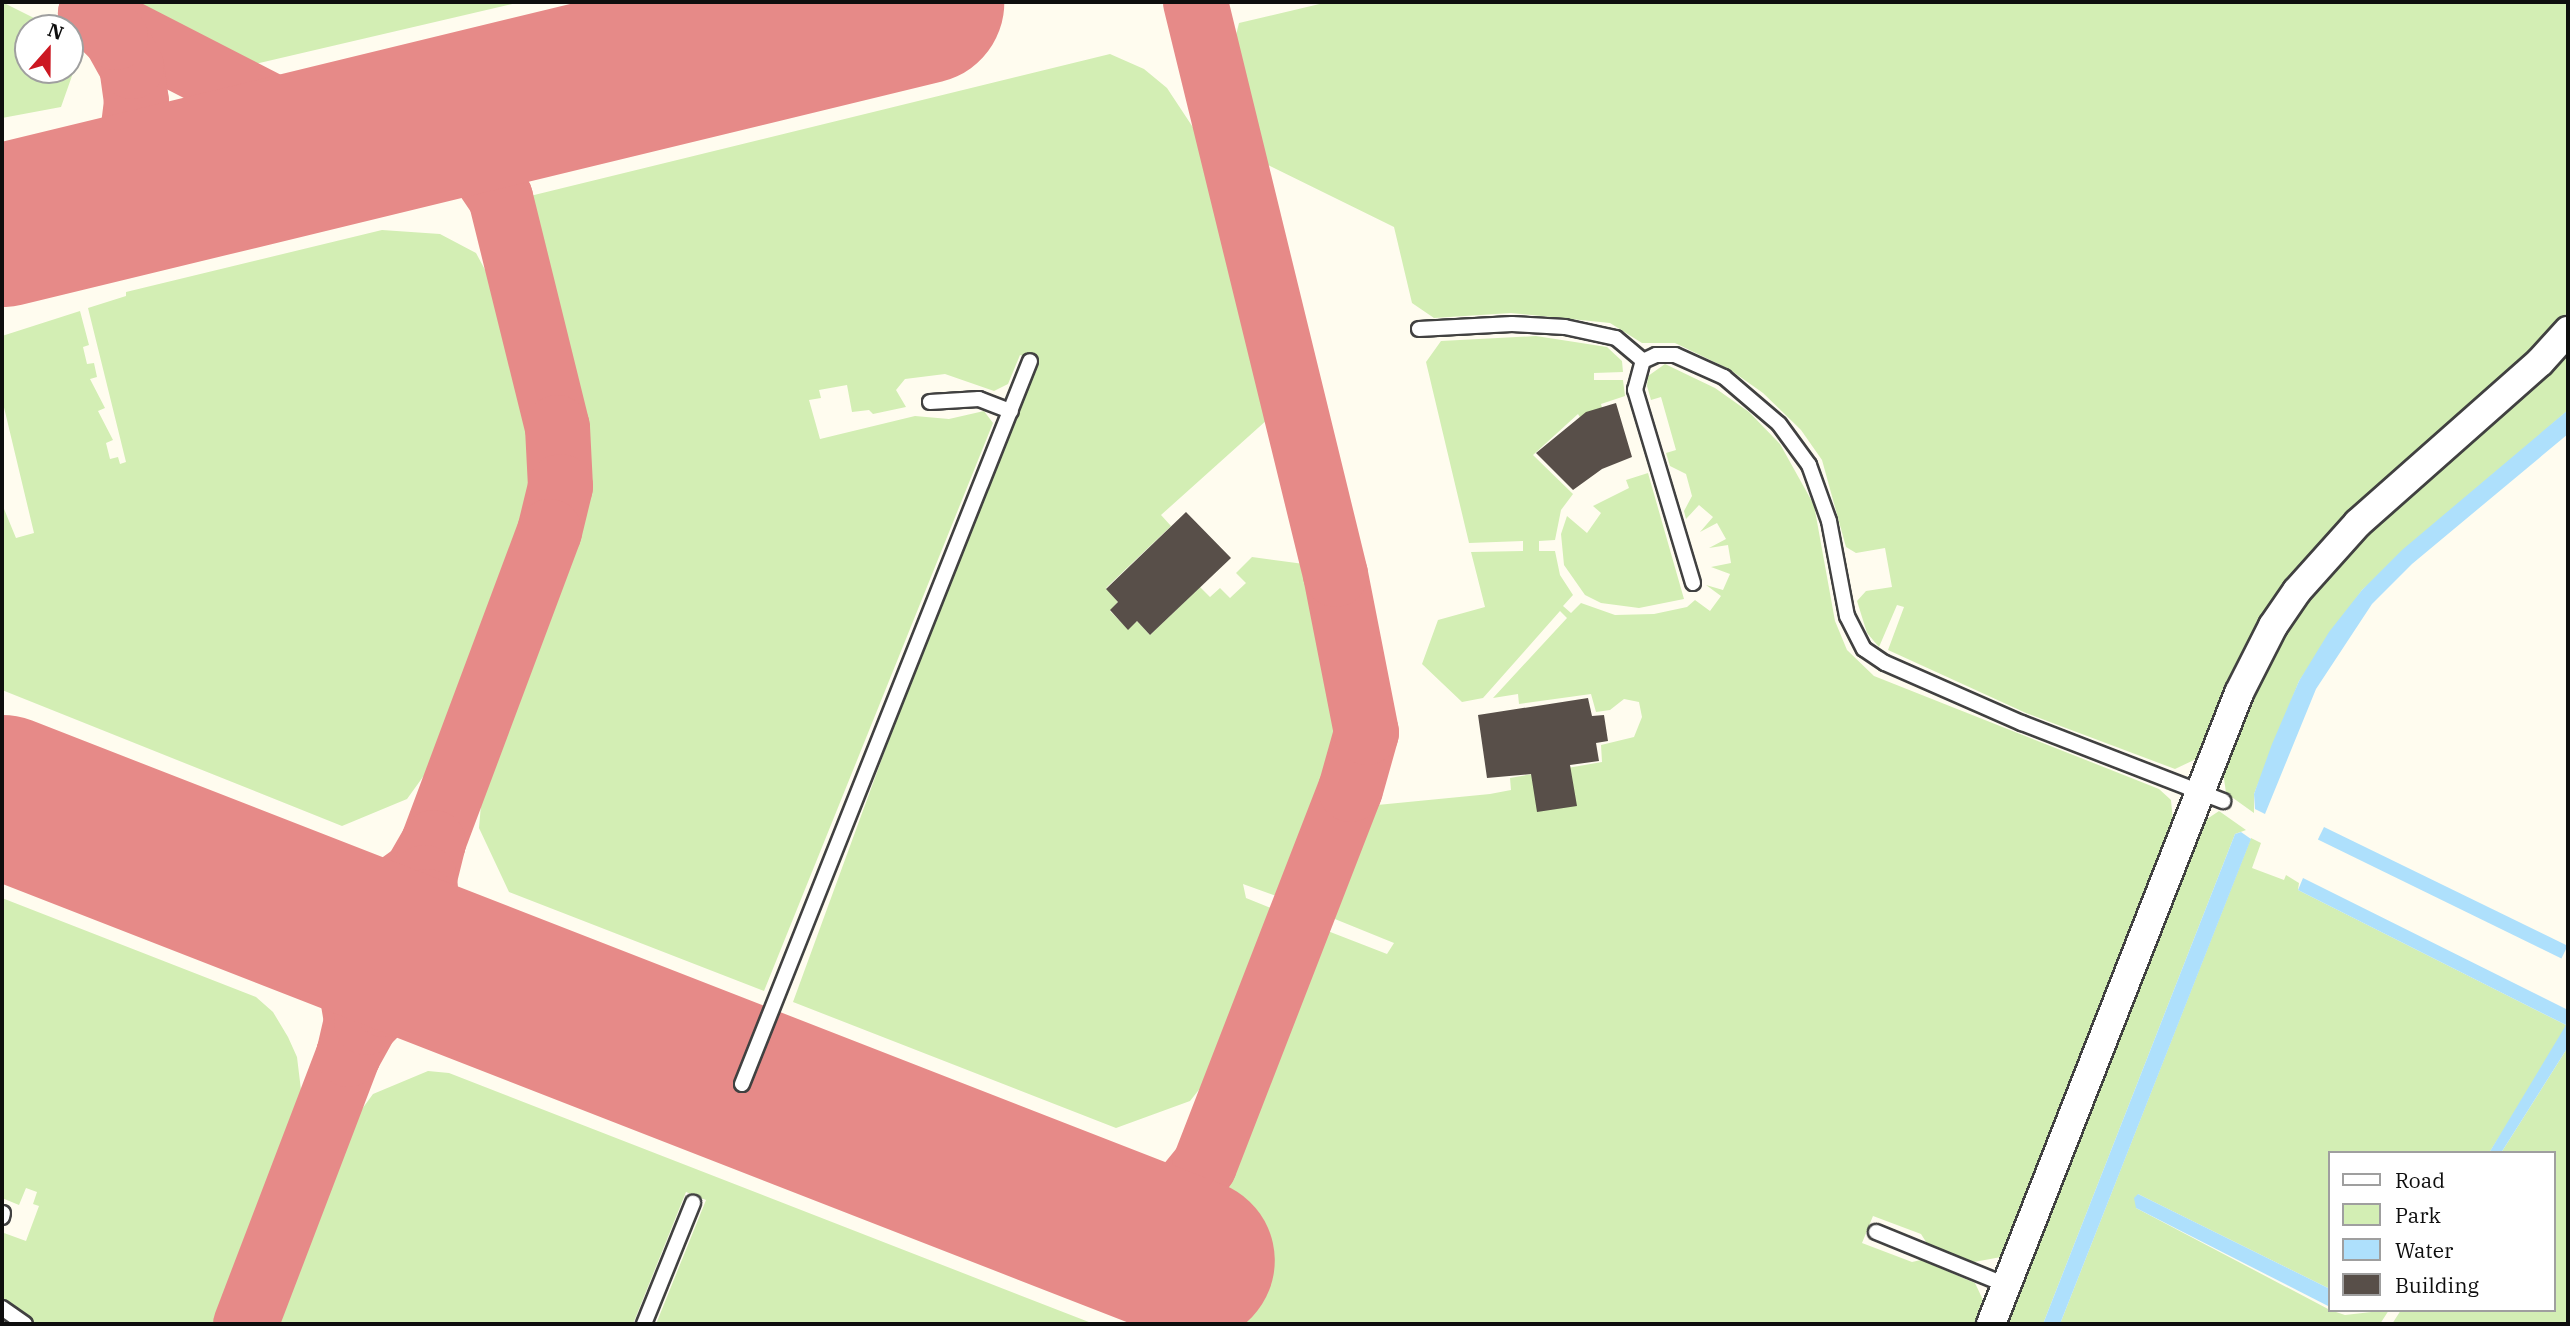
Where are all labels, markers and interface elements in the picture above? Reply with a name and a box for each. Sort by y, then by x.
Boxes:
north arrow [14,14,84,84]
text: N [44,17,67,45]
legend [2328,1151,2556,1312]
text: Road [2395,1166,2445,1194]
text: Park [2395,1201,2441,1229]
text: Water [2395,1236,2453,1264]
text: Building [2395,1271,2479,1299]

